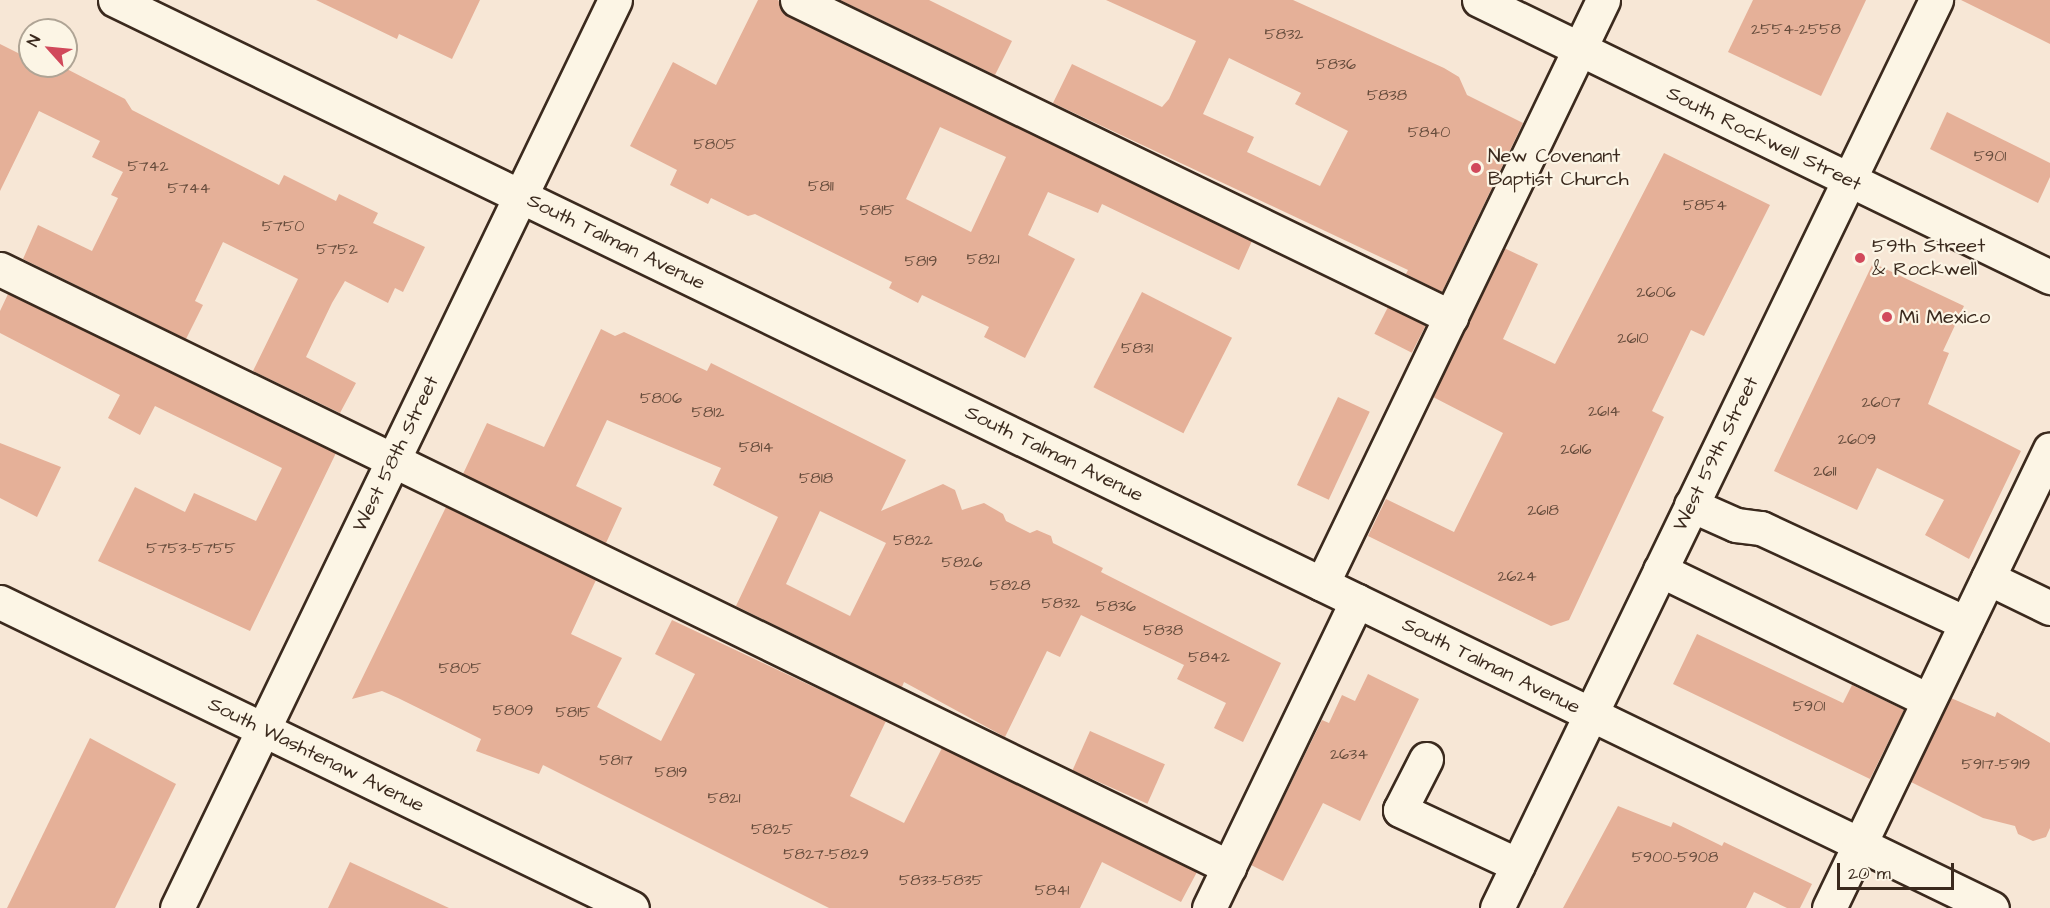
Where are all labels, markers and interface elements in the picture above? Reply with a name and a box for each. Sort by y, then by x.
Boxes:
north arrow [18,18,78,78]
house number: 2554-2558 [1751,19,1841,39]
house number: 5832 [1264,24,1304,44]
text: N [22,31,46,50]
house number: 5836 [1316,54,1356,74]
street label: South Rockwell Street [1663,81,1865,197]
house number: 5838 [1367,85,1407,105]
house number: 5840 [1408,122,1450,142]
house number: 5805 [693,134,737,154]
place label: New Covenant Baptist Church [1488,144,1629,191]
house number: 5901 [1974,146,2006,166]
house number: 5742 [127,156,169,176]
marker: New Covenant Baptist Church [1469,161,1483,175]
house number: 5811 [808,176,834,196]
house number: 5744 [168,178,210,198]
street label: South Talman Avenue [523,189,709,295]
house number: 5854 [1683,195,1727,215]
house number: 5815 [859,200,895,220]
house number: 5750 [262,216,304,236]
place label: 59th Street & Rockwell [1872,234,1985,281]
house number: 5752 [316,239,358,259]
house number: 5821 [967,249,999,269]
house number: 5819 [905,251,937,271]
marker: 59th Street & Rockwell [1853,251,1867,265]
house number: 2606 [1636,282,1676,302]
place label: Mi Mexico [1899,305,1990,329]
marker: Mi Mexico [1880,310,1894,324]
house number: 2610 [1617,328,1649,348]
house number: 5831 [1121,338,1153,358]
street label: West 58th Street [348,372,444,536]
street label: West 59th Street [1668,373,1764,535]
house number: 5806 [640,388,682,408]
house number: 2607 [1861,392,1901,412]
street label: South Talman Avenue [961,401,1147,507]
house number: 2614 [1588,401,1620,421]
house number: 5812 [692,402,724,422]
house number: 2609 [1838,429,1876,449]
house number: 5814 [739,437,773,457]
house number: 2616 [1560,439,1592,459]
house number: 2611 [1813,461,1837,481]
house number: 5818 [799,468,833,488]
house number: 2618 [1527,500,1559,520]
house number: 5822 [893,530,933,550]
house number: 5753-5755 [146,538,236,558]
house number: 5826 [942,552,982,572]
house number: 2624 [1497,566,1537,586]
house number: 5828 [989,575,1031,595]
house number: 5832 [1042,593,1080,613]
house number: 5836 [1096,596,1136,616]
street label: South Talman Avenue [1398,613,1584,719]
house number: 5838 [1143,620,1183,640]
house number: 5842 [1188,647,1230,667]
house number: 5805 [438,658,482,678]
street label: South Washtenaw Avenue [204,692,428,818]
house number: 5901 [1793,696,1825,716]
house number: 5809 [493,700,533,720]
house number: 5815 [555,702,591,722]
house number: 2634 [1330,744,1368,764]
house number: 5817 [599,750,633,770]
house number: 5917-5919 [1962,754,2030,774]
house number: 5819 [655,762,687,782]
house number: 5821 [708,788,740,808]
house number: 5825 [751,819,793,839]
house number: 5827-5829 [783,844,869,864]
house number: 5900-5908 [1632,847,1718,867]
scale bar [1840,851,1957,889]
text: 20 m [1848,861,1891,886]
house number: 5833-5835 [899,870,983,890]
house number: 5841 [1035,880,1069,900]

